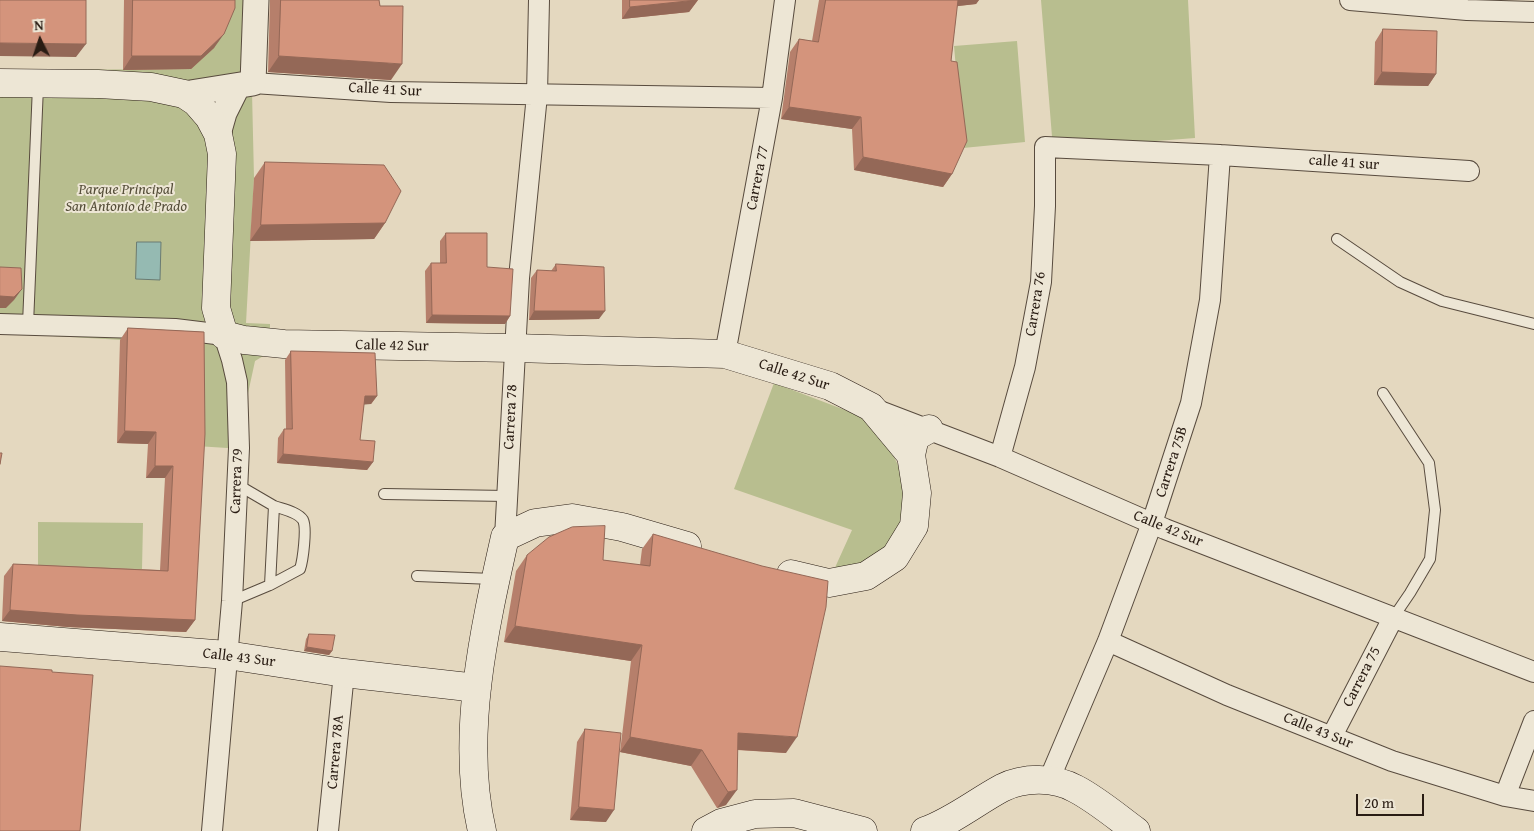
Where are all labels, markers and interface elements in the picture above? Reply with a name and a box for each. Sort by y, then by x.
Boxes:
north arrow [15,15,65,65]
text: N [34,15,44,35]
street label: Calle 41 Sur [348,79,422,101]
street label: Carrera 77 [743,144,773,212]
street label: calle 41 sur [1308,152,1380,174]
park label: Parque Principal San Antonio de Prado [65,181,187,216]
street label: Carrera 76 [1022,270,1050,338]
street label: Calle 42 Sur [355,336,429,356]
street label: Calle 42 Sur [756,355,832,395]
street label: Carrera 78 [500,384,522,450]
street label: Carrera 75B [1152,424,1192,500]
street label: Carrera 79 [227,448,247,514]
street label: Calle 42 Sur [1131,507,1205,551]
street label: Carrera 75 [1339,644,1385,710]
street label: Calle 43 Sur [201,645,277,671]
street label: Calle 43 Sur [1281,709,1355,753]
street label: Carrera 78A [324,714,348,790]
scale bar [1359,784,1426,816]
text: 20 m [1364,792,1394,813]

